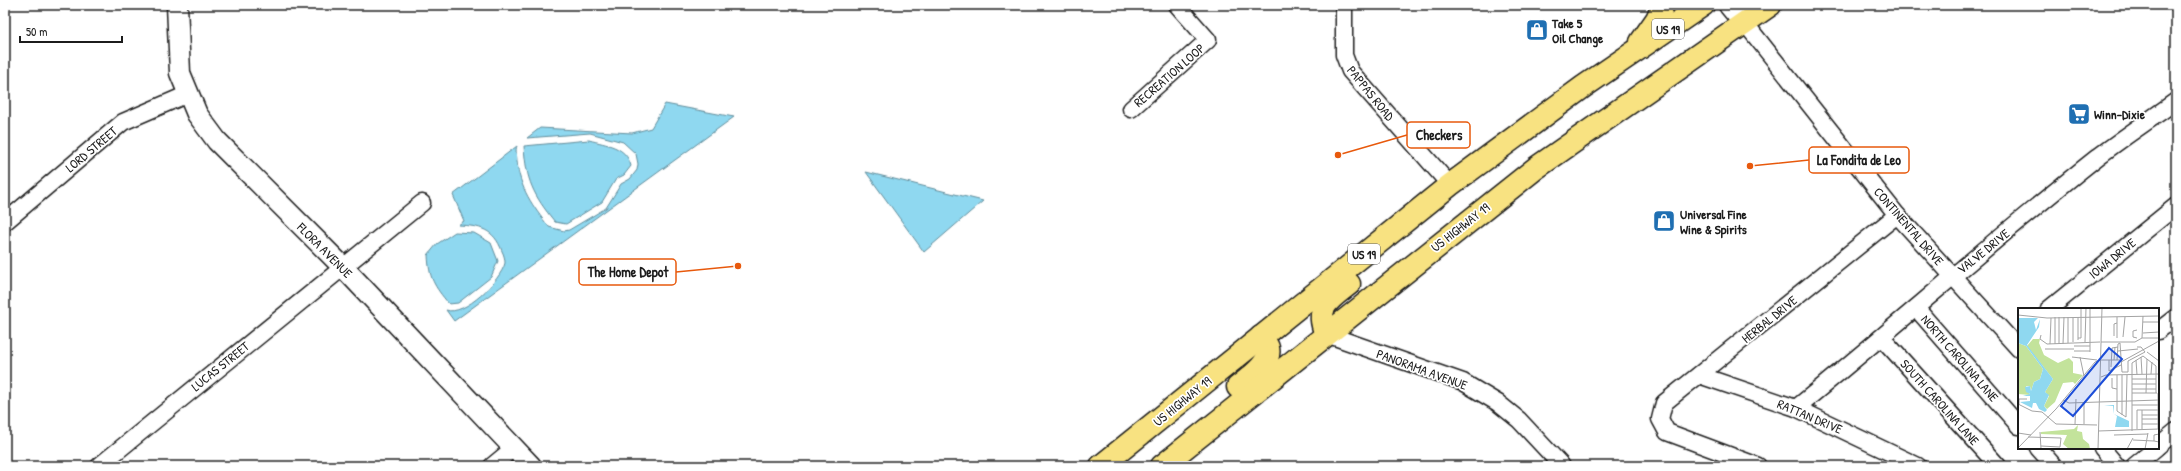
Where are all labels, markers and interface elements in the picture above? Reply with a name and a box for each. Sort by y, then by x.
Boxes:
place label: Take 5 Oil Change [1551,14,1604,48]
shop icon: Take 5 Oil Change [1524,17,1550,43]
scale bar [20,18,122,44]
road number: US 19 [1652,19,1684,39]
text: 50 m [26,23,47,40]
street label: RECREATION LOOP [1130,39,1208,111]
street label: PAPPAS ROAD [1343,62,1399,125]
supermarket icon: Winn-Dixie [2066,101,2092,127]
place label: Winn-Dixie [2094,105,2146,123]
street label: LORD STREET [61,121,121,176]
callout: Checkers [1407,122,1470,148]
text: Checkers [1416,125,1463,144]
callout: La Fondita de Leo [1809,147,1909,173]
text: La Fondita de Leo [1817,150,1901,169]
street label: CONTINENTAL DRIVE [1870,183,1948,269]
street label: US HIGHWAY 19 [1427,198,1493,256]
place label: Universal Fine Wine & Spirits [1680,205,1748,239]
shop icon: Universal Fine Wine & Spirits [1651,208,1677,234]
street label: FLORA AVENUE [293,218,357,282]
street label: VALVE DRIVE [1953,224,2013,278]
street label: IOWA DRIVE [2085,233,2140,283]
road number: US 19 [1348,244,1380,264]
callout: The Home Depot [579,259,676,285]
text: The Home Depot [587,262,669,283]
street label: HERBAL DRIVE [1737,291,1801,347]
inset map [2018,308,2159,449]
street label: NORTH CAROLINA LANE [1917,311,2003,406]
street label: LUCAS STREET [187,336,254,395]
street label: PANORAMA AVENUE [1374,344,1470,394]
street label: SOUTH CAROLINA LANE [1896,355,1984,449]
street label: US HIGHWAY 19 [1149,372,1215,430]
street label: RATTAN DRIVE [1775,394,1845,438]

